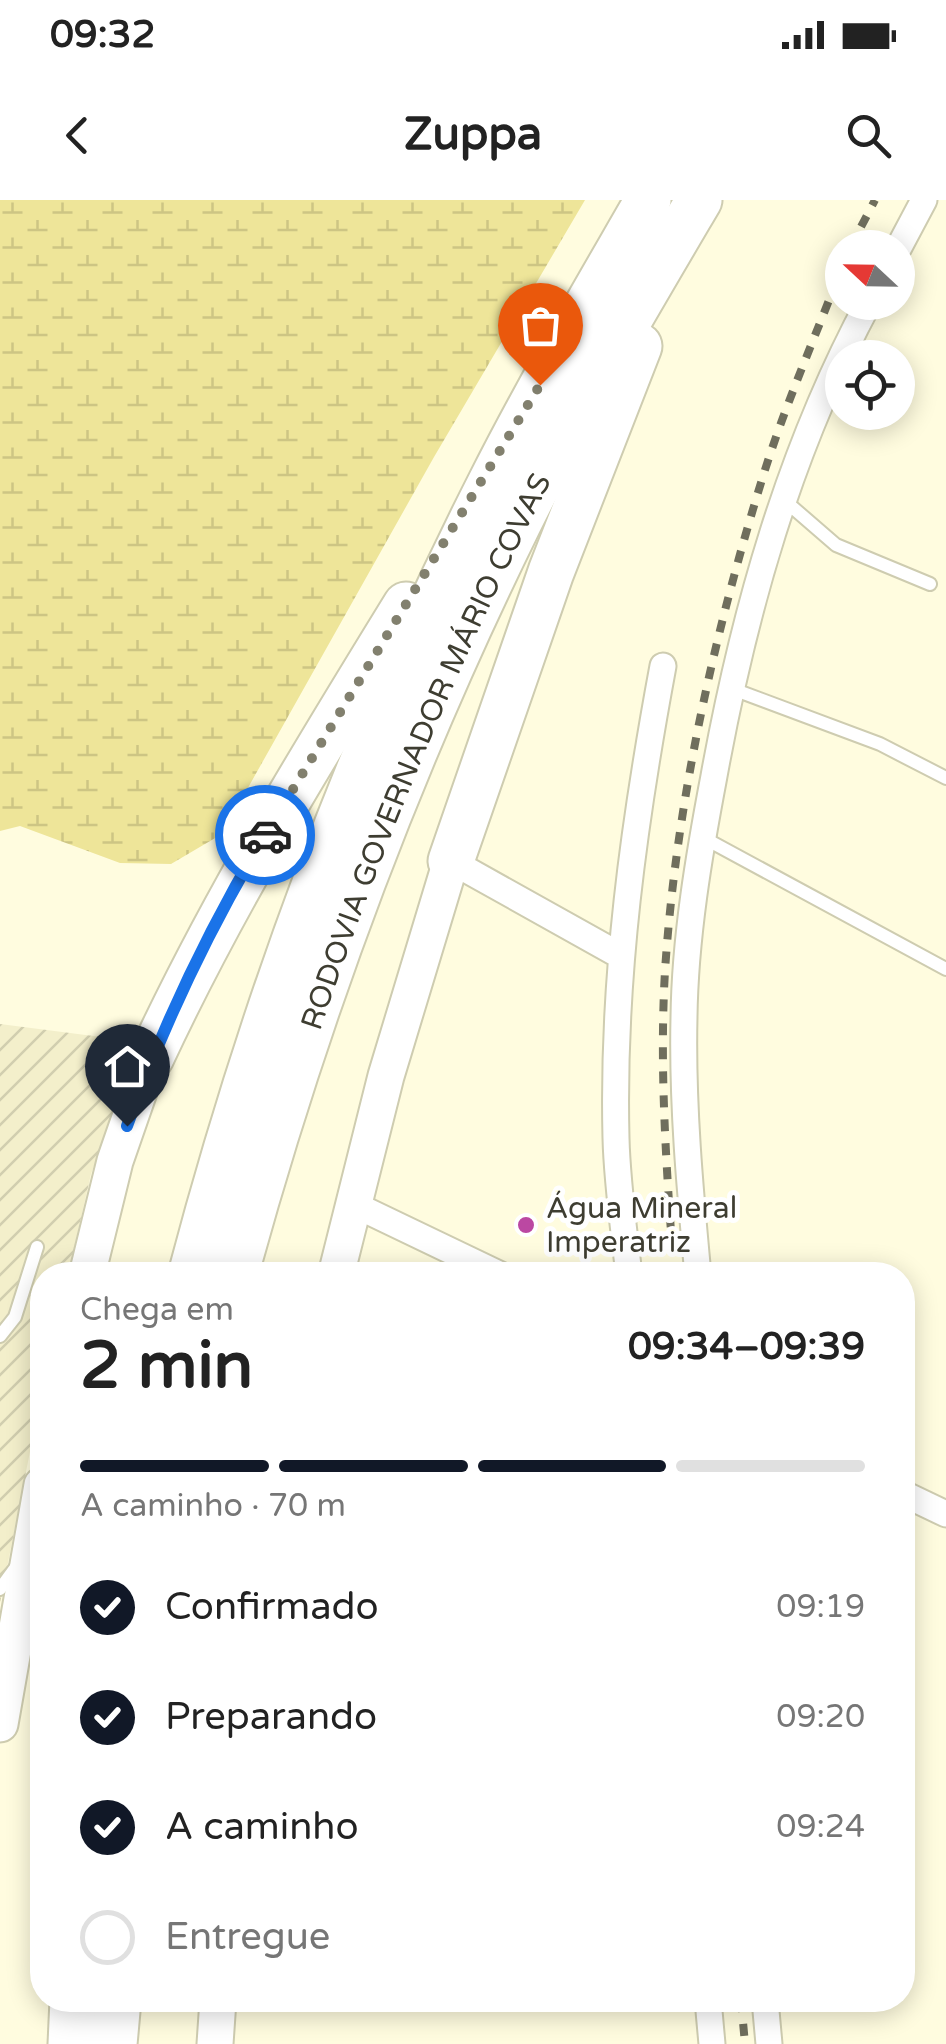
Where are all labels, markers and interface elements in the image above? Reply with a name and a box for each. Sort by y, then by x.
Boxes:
text: 09:32 [50,12,155,58]
icon: back [50,108,105,163]
text: Zuppa [404,108,542,162]
icon: search [841,108,896,163]
north arrow [825,230,915,320]
map controls [825,230,915,430]
pin [498,283,583,386]
icon: bag [513,298,568,353]
button: locate [825,340,915,430]
street label: RODOVIA GOVERNADOR MÁRIO COVAS [293,467,560,1035]
courier [215,785,315,885]
icon: car [238,808,293,863]
pin [85,1024,170,1127]
icon: home [100,1039,155,1094]
place label: Água Mineral Imperatriz [546,1190,737,1261]
marker: Água Mineral Imperatriz [515,1214,537,1236]
text: Chega em [80,1291,234,1329]
text: 09:34–09:39 [628,1324,865,1370]
text: 2 min [80,1327,253,1406]
text: A caminho · 70 m [80,1487,346,1525]
icon: check [80,1580,135,1635]
text: Confirmado [165,1584,379,1630]
text: 09:19 [776,1588,865,1626]
icon: check [80,1690,135,1745]
text: Preparando [165,1694,377,1740]
text: 09:20 [776,1698,865,1736]
icon: check [80,1800,135,1855]
text: A caminho [165,1804,359,1850]
text: 09:24 [776,1808,865,1846]
text: Entregue [165,1914,330,1960]

